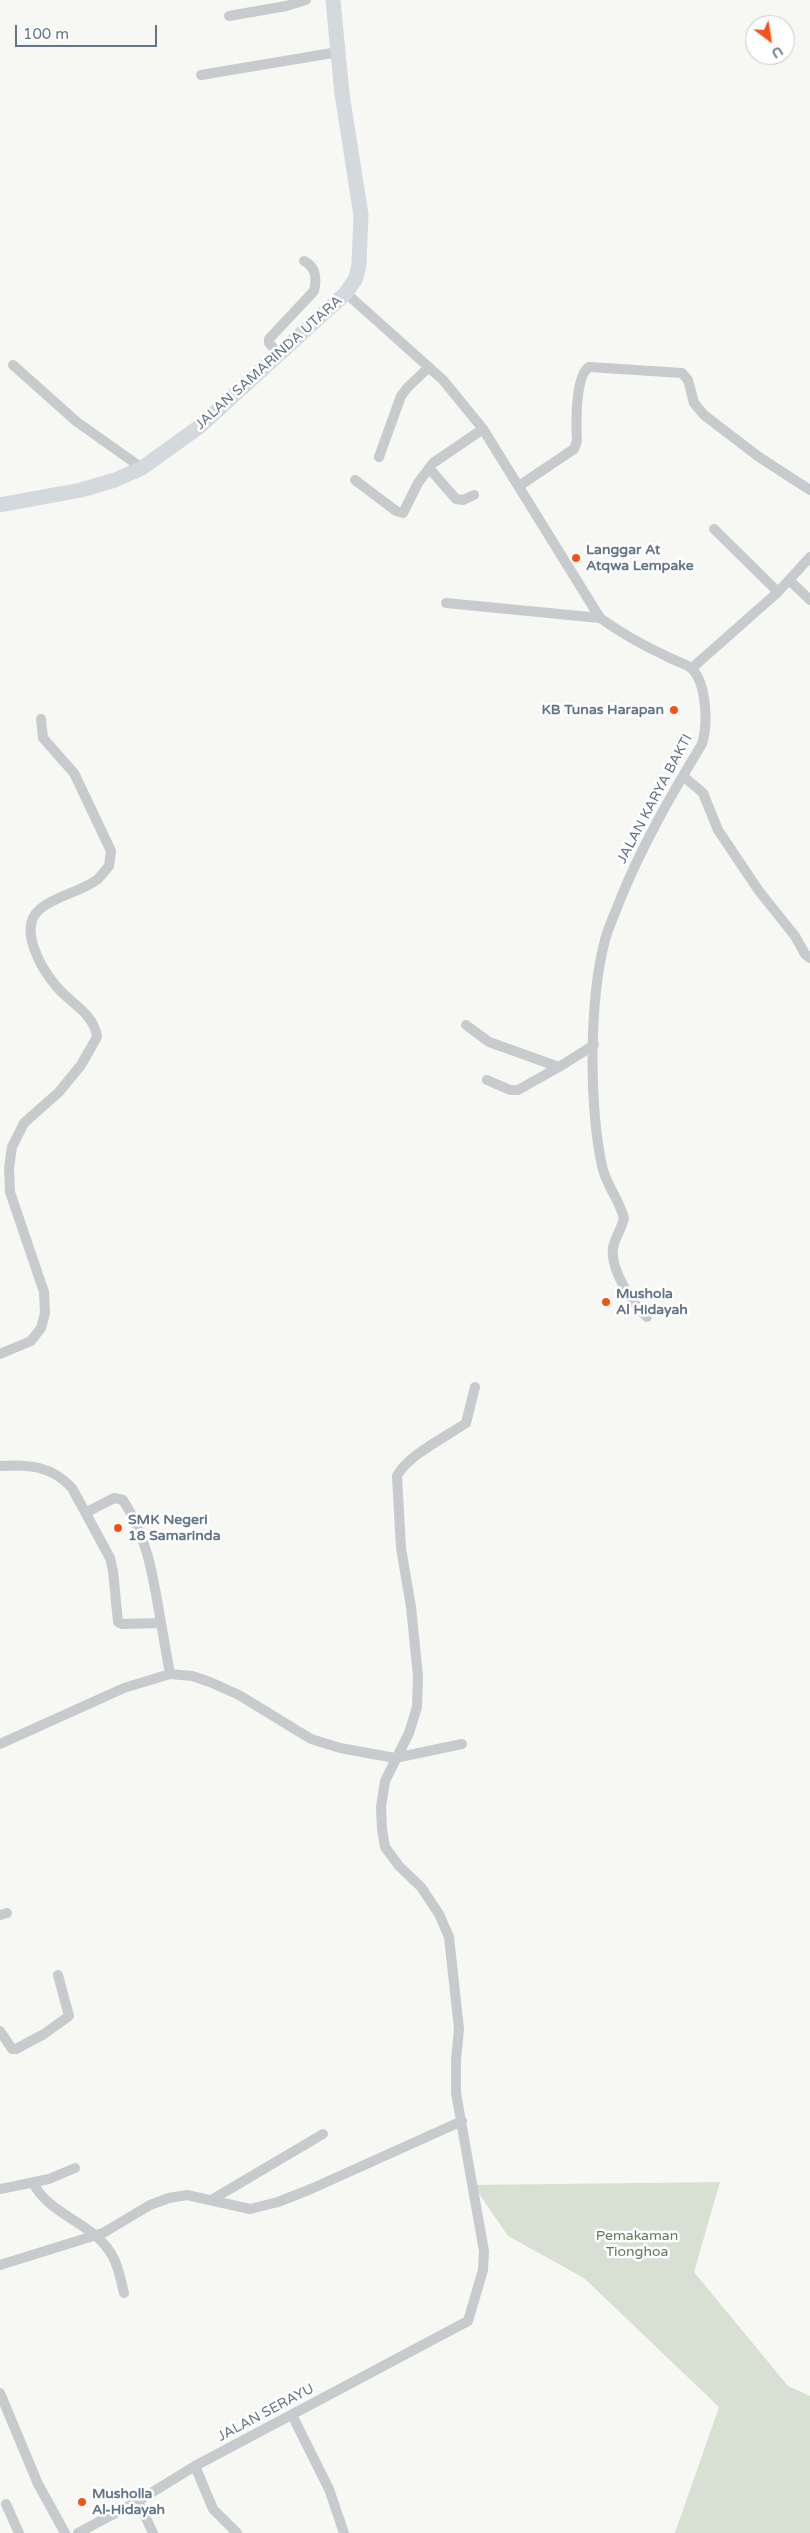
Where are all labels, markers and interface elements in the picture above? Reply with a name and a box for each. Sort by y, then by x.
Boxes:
scale bar [18,15,160,47]
north arrow [745,15,795,65]
text: 100 m [23,25,69,43]
text: U [769,42,786,62]
street label: JALAN SAMARINDA UTARA [192,293,346,433]
place label: Langgar At Atqwa Lempake [586,542,694,574]
marker: Langgar At Atqwa Lempake [570,552,582,564]
place label: KB Tunas Harapan [541,702,664,718]
marker: KB Tunas Harapan [668,704,680,716]
street label: JALAN KARYA BAKTI [614,732,696,866]
place label: Mushola Al Hidayah [616,1286,688,1318]
marker: Mushola Al Hidayah [600,1296,612,1308]
place label: SMK Negeri 18 Samarinda [128,1512,221,1544]
marker: SMK Negeri 18 Samarinda [112,1522,124,1534]
park label: Pemakaman Tionghoa [596,2228,678,2260]
street label: JALAN SERAYU [215,2381,317,2445]
place label: Musholla Al-Hidayah [92,2486,165,2518]
marker: Musholla Al-Hidayah [76,2496,88,2508]

